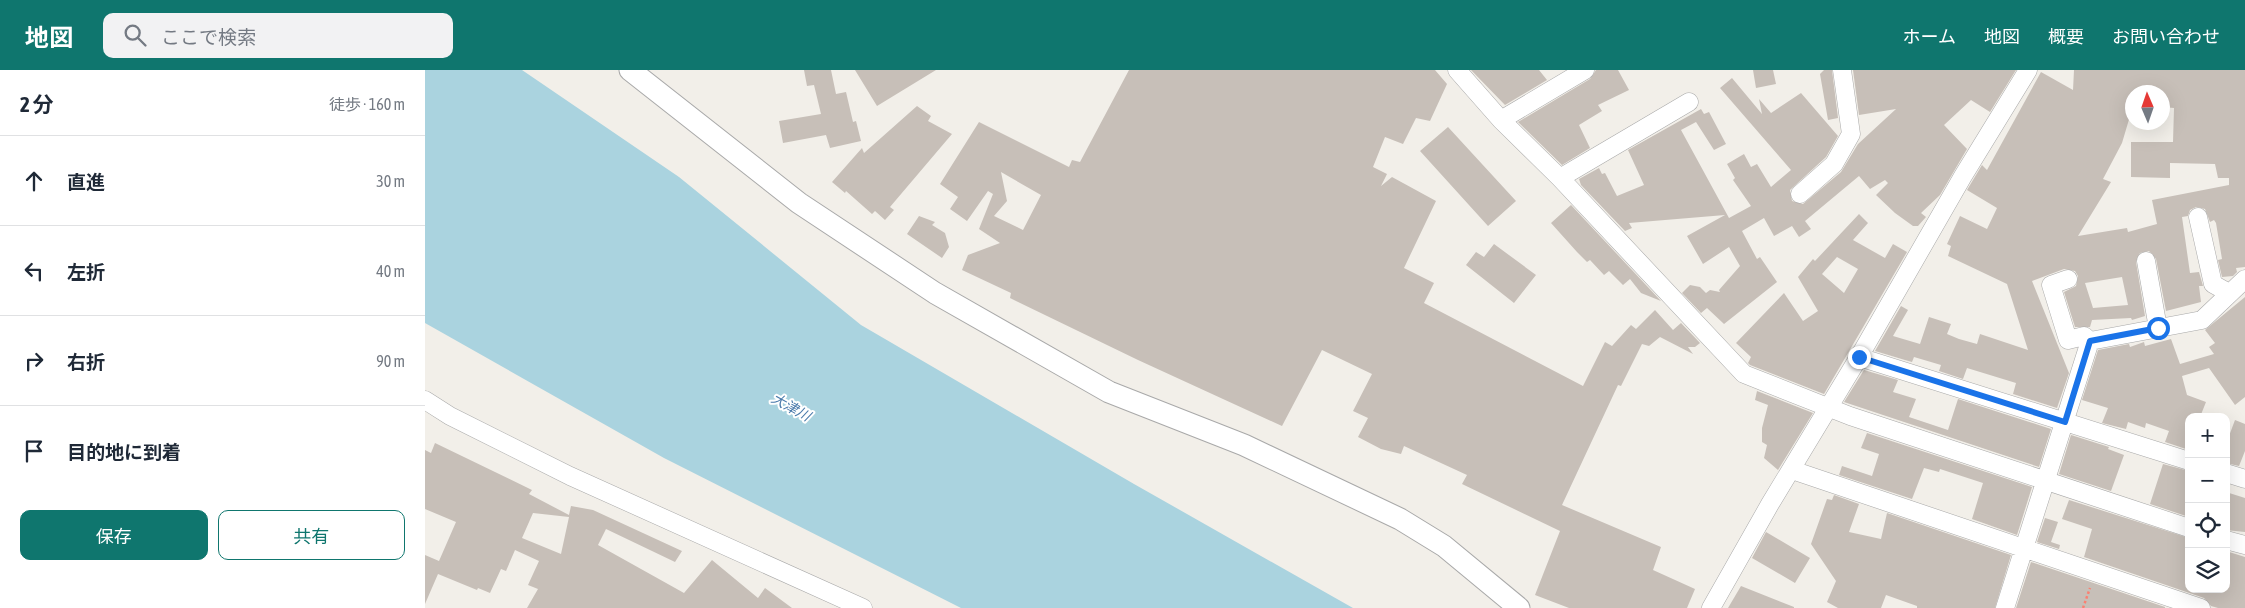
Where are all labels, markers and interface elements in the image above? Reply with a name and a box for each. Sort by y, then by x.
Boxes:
search box [103,13,453,58]
icon: search [121,21,149,49]
text: 地図 [25,24,73,51]
text: ここで検索 [161,26,256,48]
text: ホーム [1903,26,1956,47]
text: 地図 [1984,26,2020,47]
text: 概要 [2048,26,2084,47]
text: お問い合わせ [2112,26,2220,47]
north arrow [2125,85,2170,130]
text: 2 分 [20,92,54,116]
text: 徒歩 · 160 m [329,95,405,113]
icon: ahead [20,167,48,195]
text: 直進 [67,171,105,193]
text: 30 m [376,172,405,190]
icon: left [20,257,48,285]
text: 左折 [67,261,105,283]
text: 40 m [376,262,405,280]
route start [2147,317,2170,340]
route end [1848,346,1871,369]
icon: right [20,347,48,375]
text: 右折 [67,351,105,373]
text: 90 m [376,352,405,370]
water label: 大津川 [769,390,815,425]
map controls [2185,413,2230,593]
button: + [2185,413,2230,458]
icon: arrive [20,437,48,465]
text: 目的地に到着 [67,441,181,463]
button: − [2185,458,2230,503]
button: locate [2185,503,2230,548]
button: 保存 [20,510,208,560]
button: 共有 [218,510,405,560]
button: layers [2185,548,2230,593]

